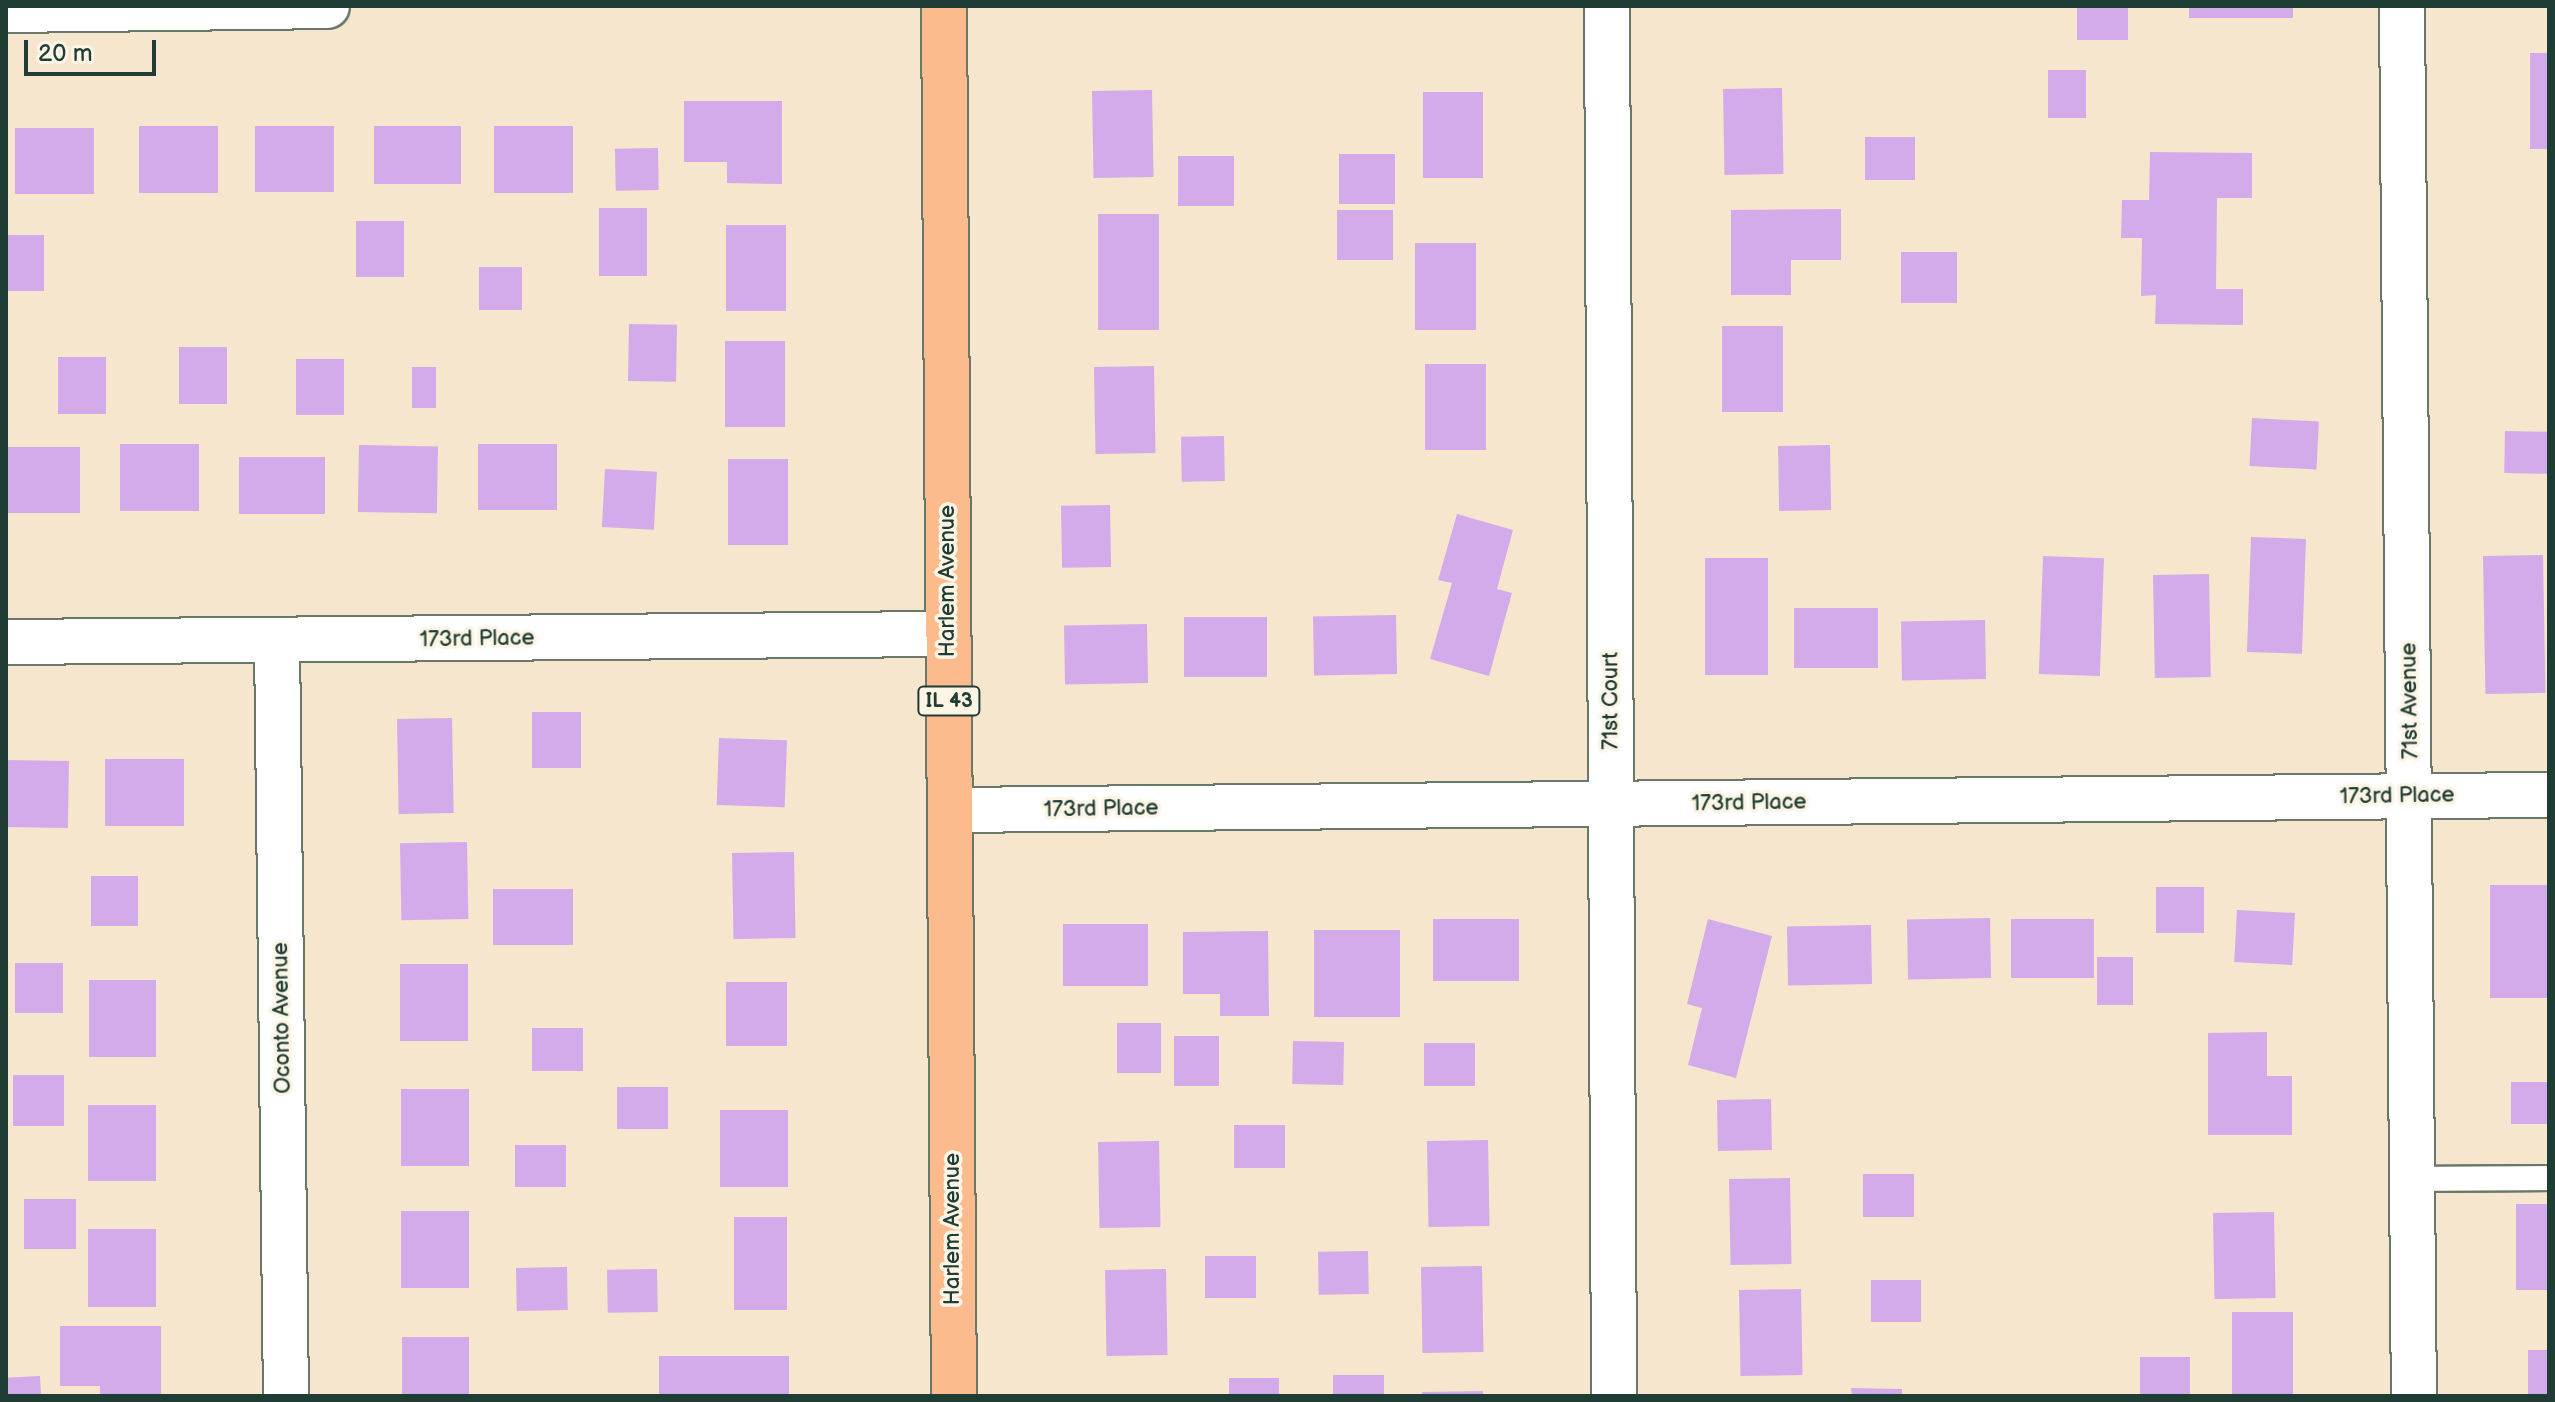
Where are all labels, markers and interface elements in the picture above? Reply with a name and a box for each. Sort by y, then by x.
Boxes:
scale bar [28,24,160,74]
text: 20 m [38,39,93,68]
street label: Harlem Avenue [935,505,961,657]
street label: 173rd Place [419,625,535,653]
street label: 71st Avenue [2396,642,2424,760]
street label: 71st Court [1598,652,1624,750]
road number: IL 43 [917,685,981,717]
street label: 173rd Place [2339,782,2455,810]
street label: 173rd Place [1691,789,1807,817]
street label: 173rd Place [1043,795,1159,823]
street label: Oconto Avenue [267,942,297,1094]
street label: Harlem Avenue [940,1153,966,1305]

